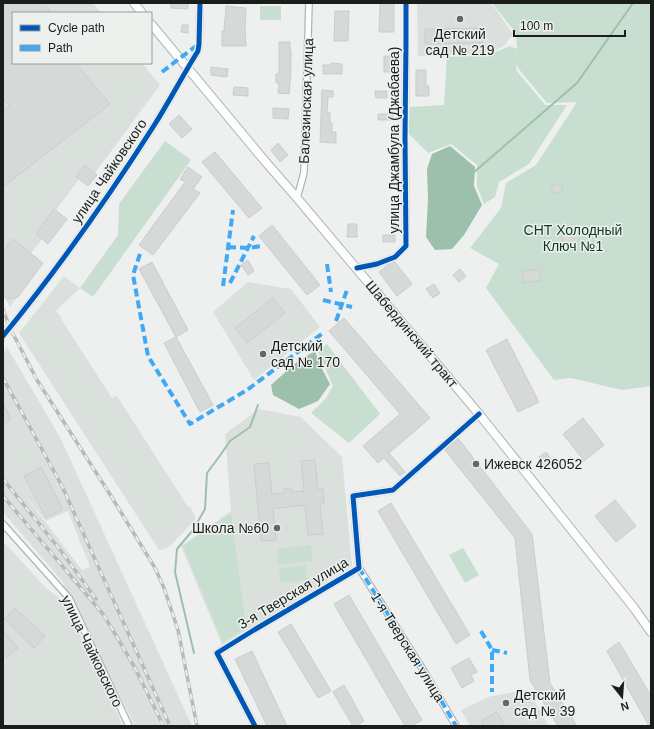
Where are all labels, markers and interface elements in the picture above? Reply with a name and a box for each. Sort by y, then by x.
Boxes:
legend [12,12,152,64]
scale bar [514,12,625,38]
marker: Детский сад № 219 [455,14,465,24]
text: 100 m [520,19,553,33]
text: Cycle path [48,21,105,35]
place label: Детский сад № 219 [425,26,495,58]
street label: Балезинская улица [296,38,316,164]
text: Path [48,41,73,55]
street label: улица Джамбула (Джабаева) [386,46,402,234]
street label: улица Чайковского [68,116,150,226]
park label: СНТ Холодный Ключ №1 [524,222,622,254]
street label: Шабердинский тракт [363,277,462,391]
place label: Детский сад № 170 [271,338,340,370]
marker: Детский сад № 170 [258,349,268,359]
place label: Ижевск 426052 [484,456,582,472]
marker: Ижевск 426052 [471,459,481,469]
place label: Школа №60 [192,520,269,536]
marker: Школа №60 [272,523,282,533]
street label: 3-я Тверская улица [235,554,351,632]
street label: 1-я Тверская улица [368,589,448,705]
street label: улица Чайковского [58,593,126,710]
north arrow [602,677,642,717]
place label: Детский сад № 39 [514,687,576,719]
marker: Детский сад № 39 [501,698,511,708]
text: N [619,700,630,713]

